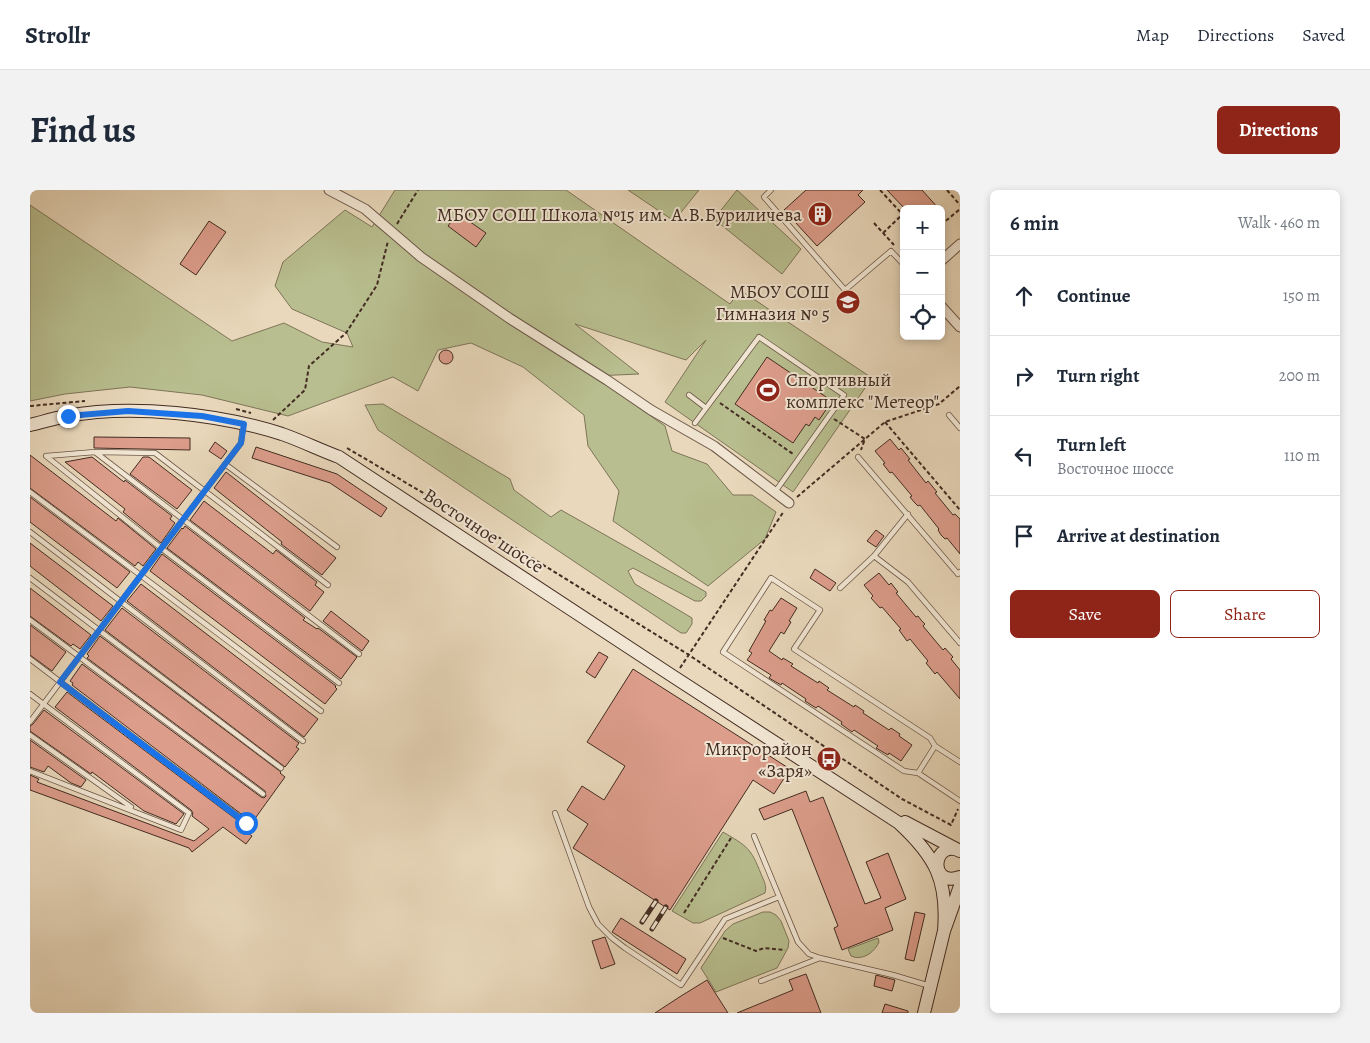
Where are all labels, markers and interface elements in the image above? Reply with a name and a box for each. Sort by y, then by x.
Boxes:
text: Strollr [25,19,90,51]
text: Map [1136,23,1169,47]
text: Directions [1197,23,1274,47]
text: Saved [1302,23,1345,47]
text: Find us [30,106,136,154]
button: Directions [1217,106,1340,154]
building icon: МБОУ СОШ Школа №15 им. А.В.Буриличева [807,201,833,227]
place label: МБОУ СОШ Школа №15 им. А.В.Буриличева [437,202,802,228]
map controls [900,205,945,340]
button: + [900,205,945,250]
text: 6 min [1010,209,1059,237]
text: Walk · 460 m [1238,212,1320,234]
button: − [900,250,945,295]
place label: МБОУ СОШ Гимназия № 5 [715,279,830,327]
icon: ahead [1010,282,1038,310]
text: Continue [1057,283,1131,309]
text: 150 m [1283,285,1320,307]
school or university icon: МБОУ СОШ Гимназия № 5 [835,289,861,315]
button: locate [900,295,945,340]
icon: right [1010,362,1038,390]
text: Turn right [1057,363,1139,389]
text: 200 m [1279,365,1320,387]
place label: Спортивный комплекс "Метеор" [786,367,939,415]
sports icon: Спортивный комплекс "Метеор" [755,377,781,403]
route end [57,405,80,428]
text: Turn left [1057,432,1126,458]
icon: left [1010,442,1038,470]
text: 110 m [1284,445,1320,467]
text: Восточное шоссе [1057,458,1174,480]
street label: Восточное шоссе [418,482,549,580]
icon: arrive [1010,522,1038,550]
text: Arrive at destination [1057,523,1220,549]
button: Save [1010,590,1160,638]
button: Share [1170,590,1320,638]
place label: Микрорайон «Заря» [705,736,812,784]
bus stop icon: Микрорайон «Заря» [816,746,842,772]
route start [235,812,258,835]

